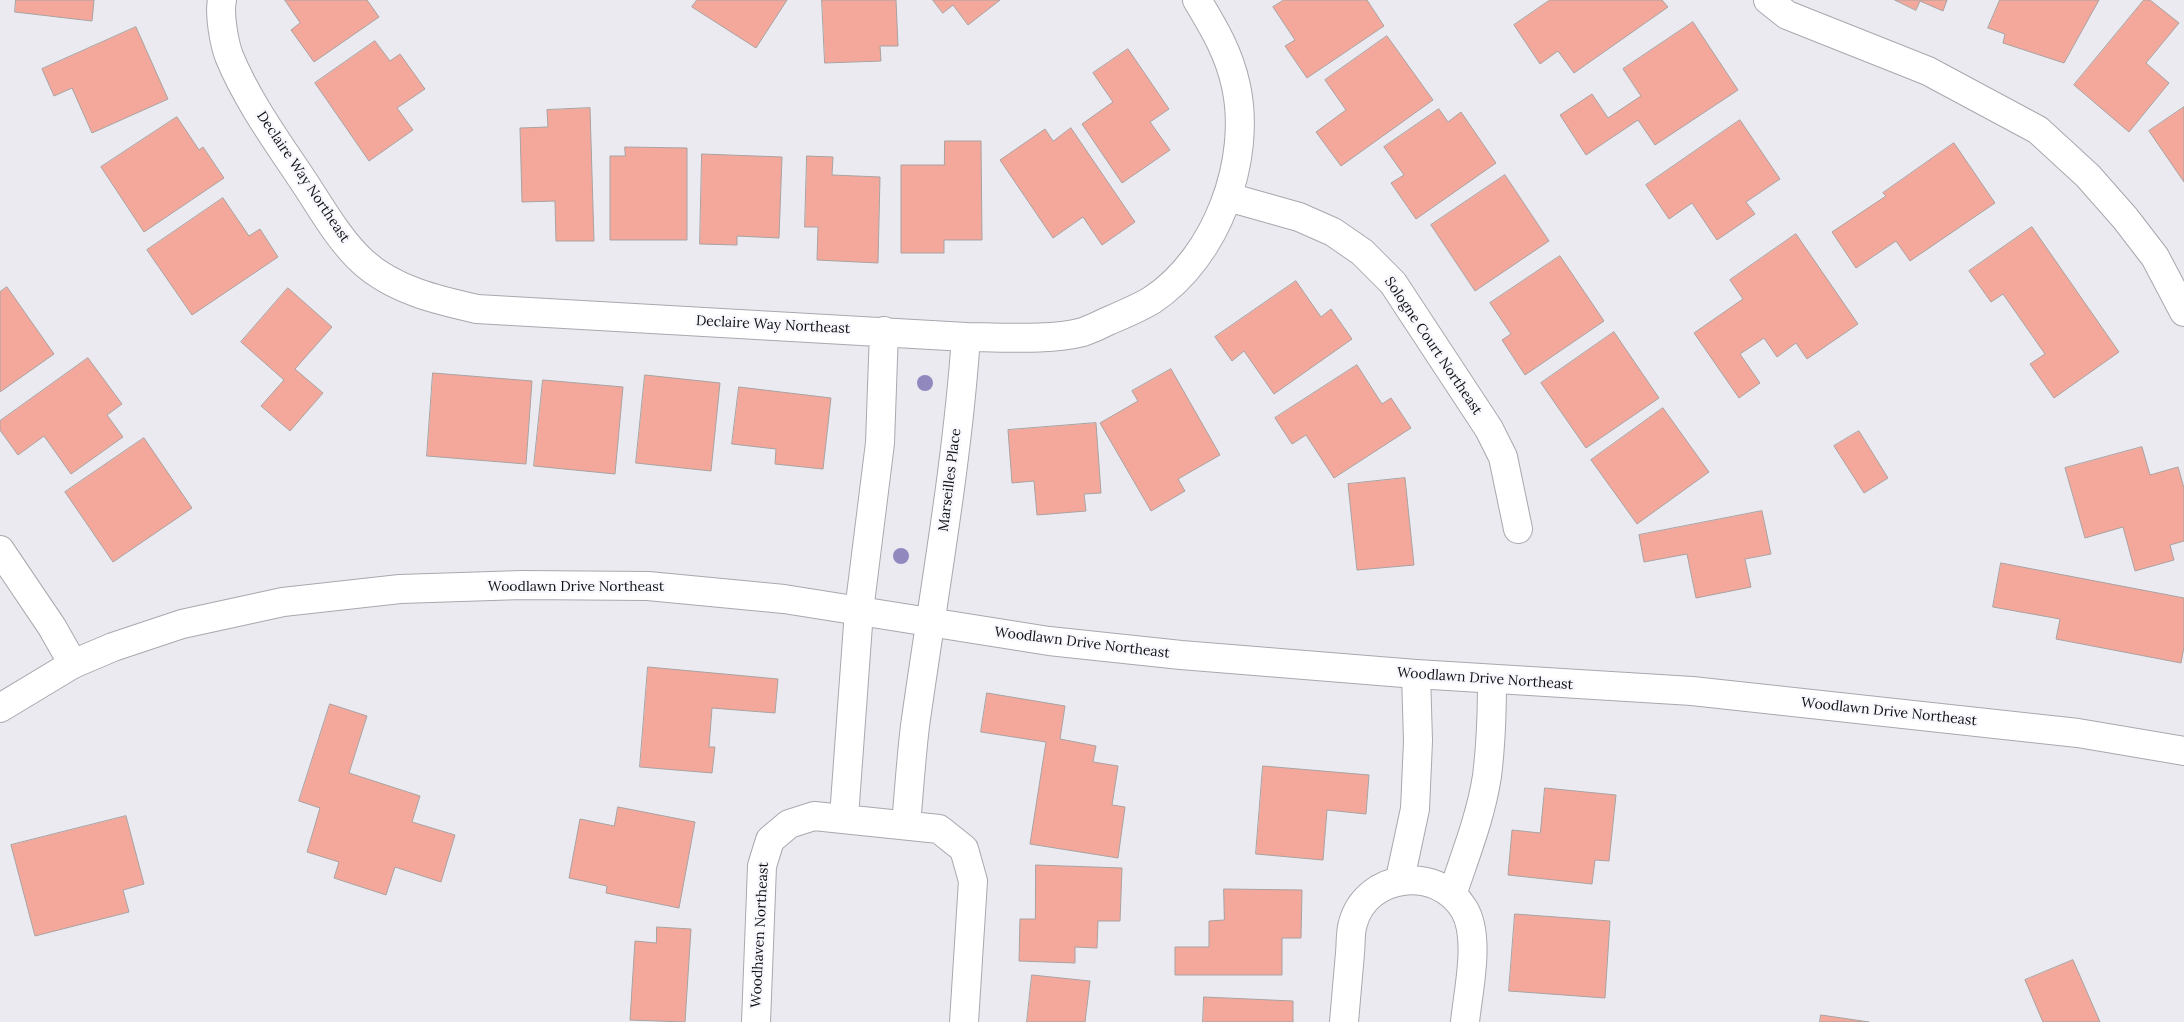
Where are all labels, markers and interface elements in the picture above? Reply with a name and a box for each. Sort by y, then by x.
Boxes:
street label: Declaire Way Northeast [253,108,353,246]
street label: Sologne Court Northeast [1381,274,1485,418]
street label: Declaire Way Northeast [695,313,851,337]
street label: Marseilles Place [935,427,965,533]
street label: Woodlawn Drive Northeast [488,579,664,595]
street label: Woodlawn Drive Northeast [993,624,1171,662]
street label: Woodlawn Drive Northeast [1396,664,1574,694]
street label: Woodlawn Drive Northeast [1800,694,1978,730]
street label: Woodhaven Northeast [748,862,772,1008]

